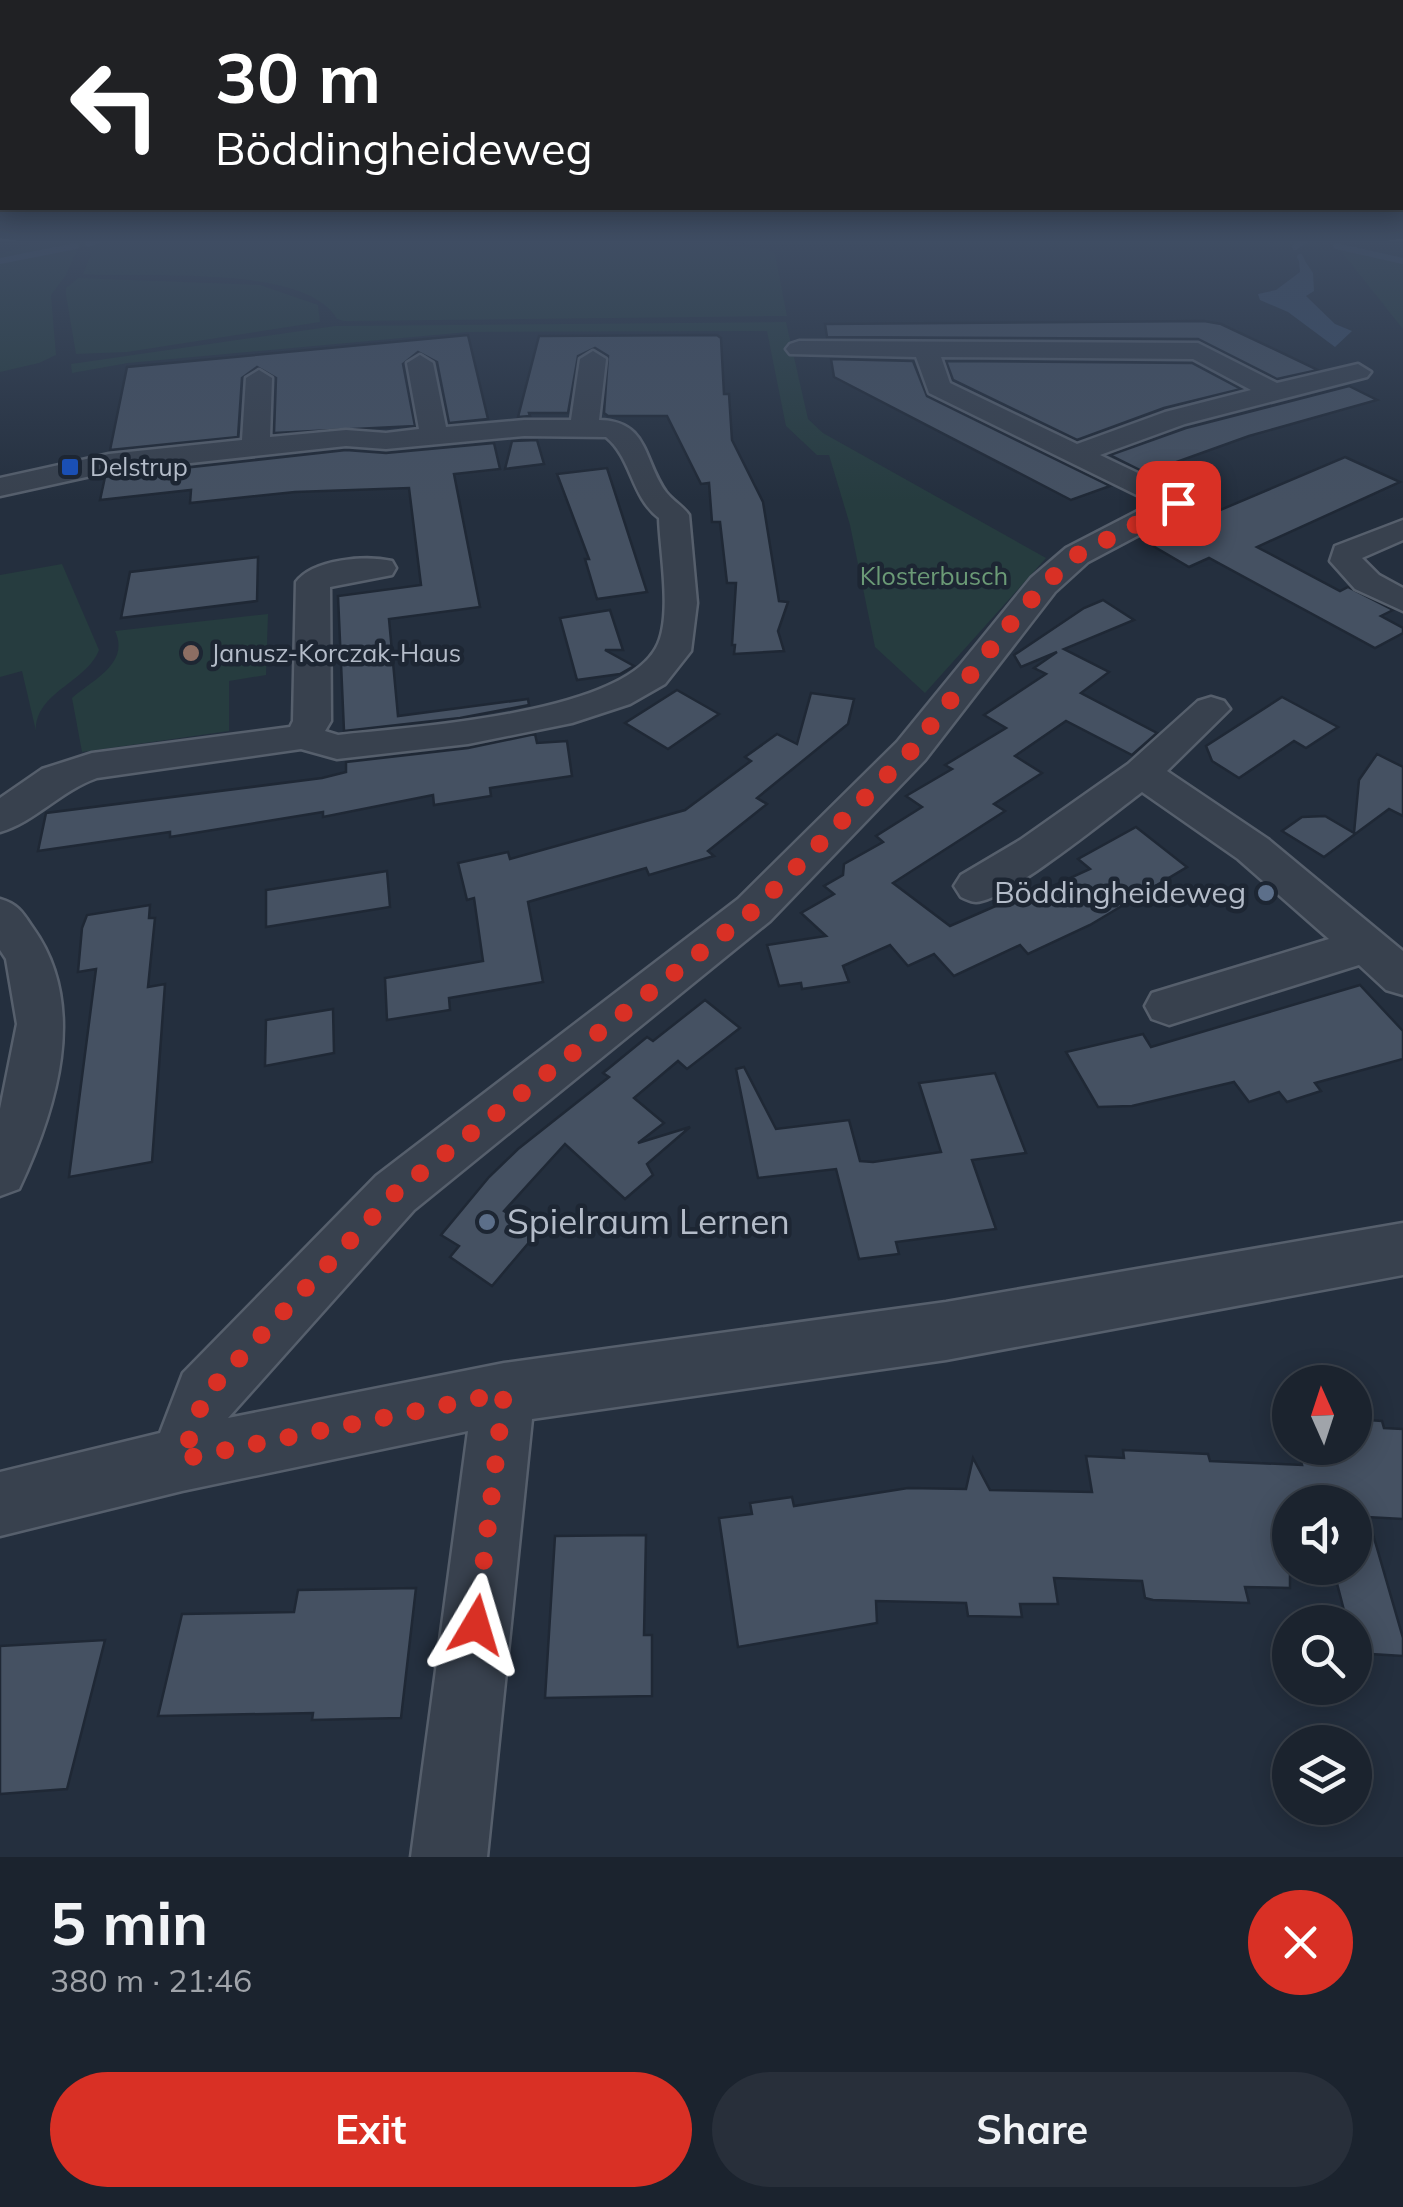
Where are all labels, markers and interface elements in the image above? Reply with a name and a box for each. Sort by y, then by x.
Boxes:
text: 30 m [215,33,381,121]
icon: left [50,40,180,170]
text: Böddingheideweg [215,120,593,176]
place label: Delstrup [90,451,188,482]
marker: Delstrup [59,456,81,478]
pin [1136,461,1221,546]
icon: arrive [1151,476,1206,531]
park label: Klosterbusch [860,560,1008,591]
place label: Janusz-Korczak-Haus [211,637,461,668]
marker: Janusz-Korczak-Haus [180,642,202,664]
place label: Böddingheideweg [994,873,1246,911]
marker: Böddingheideweg [1255,882,1277,904]
place label: Spielraum Lernen [507,1199,790,1243]
marker: Spielraum Lernen [476,1211,498,1233]
north arrow [1272,1365,1372,1465]
map controls [1272,1365,1372,1825]
button: sound [1272,1485,1372,1585]
position arrow [424,1573,528,1677]
button: search [1272,1605,1372,1705]
button: layers [1272,1725,1372,1825]
text: 5 min [50,1885,208,1960]
button: close [1248,1890,1353,1995]
text: 380 m · 21:46 [50,1960,252,2000]
button: Exit [50,2072,692,2187]
button: Share [712,2072,1353,2187]

